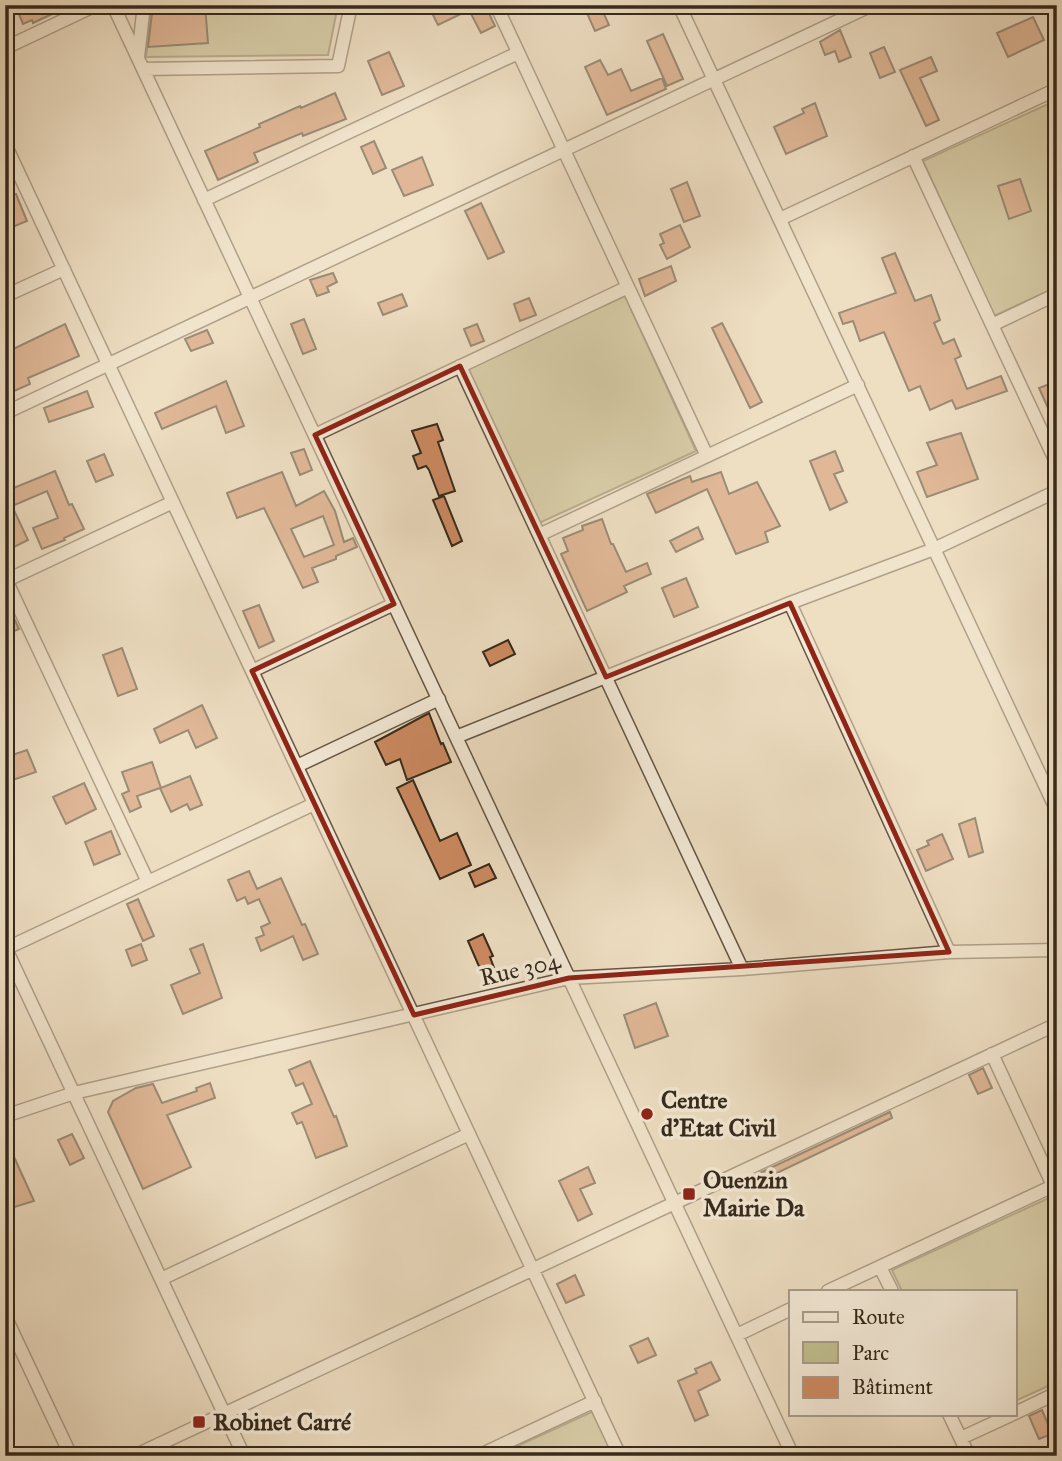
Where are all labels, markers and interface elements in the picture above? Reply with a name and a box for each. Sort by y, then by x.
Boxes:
street label: Rue 304 [477,945,564,993]
place label: Centre d'Etat Civil [661,1085,776,1143]
marker: Centre d'Etat Civil [639,1106,655,1122]
place label: Ouenzin Mairie Da [703,1165,805,1223]
marker: Ouenzin Mairie Da [681,1186,697,1202]
legend [789,1290,1016,1416]
text: Route [852,1304,905,1330]
text: Parc [852,1340,889,1366]
text: Bâtiment [852,1374,934,1400]
place label: Robinet Carré [213,1407,352,1437]
marker: Robinet Carré [191,1414,207,1430]

